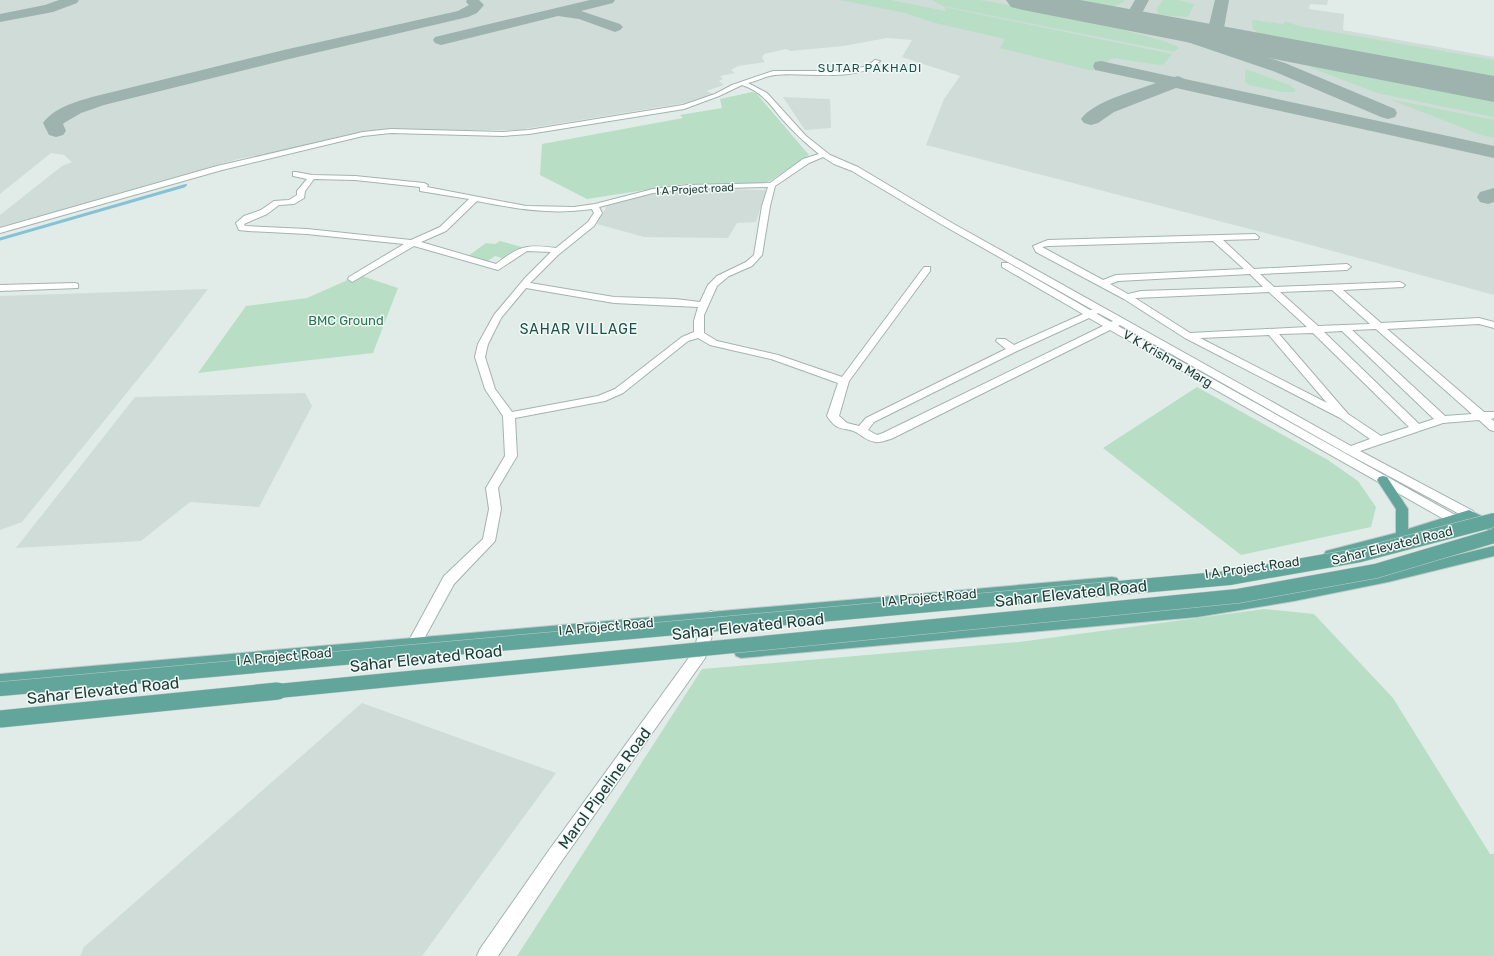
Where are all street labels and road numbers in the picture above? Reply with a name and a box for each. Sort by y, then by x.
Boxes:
street label: I A Project road [656,181,734,198]
street label: V K Krishna Marg [1120,327,1215,391]
street label: Sahar Elevated Road [1330,523,1454,568]
street label: I A Project Road [1204,553,1300,582]
street label: Sahar Elevated Road [994,576,1148,611]
street label: I A Project Road [881,586,977,609]
street label: Sahar Elevated Road [671,609,825,644]
street label: I A Project Road [558,615,654,638]
street label: Sahar Elevated Road [349,641,503,676]
street label: I A Project Road [236,645,332,668]
street label: Sahar Elevated Road [26,673,180,708]
street label: Marol Pipeline Road [554,724,655,853]

